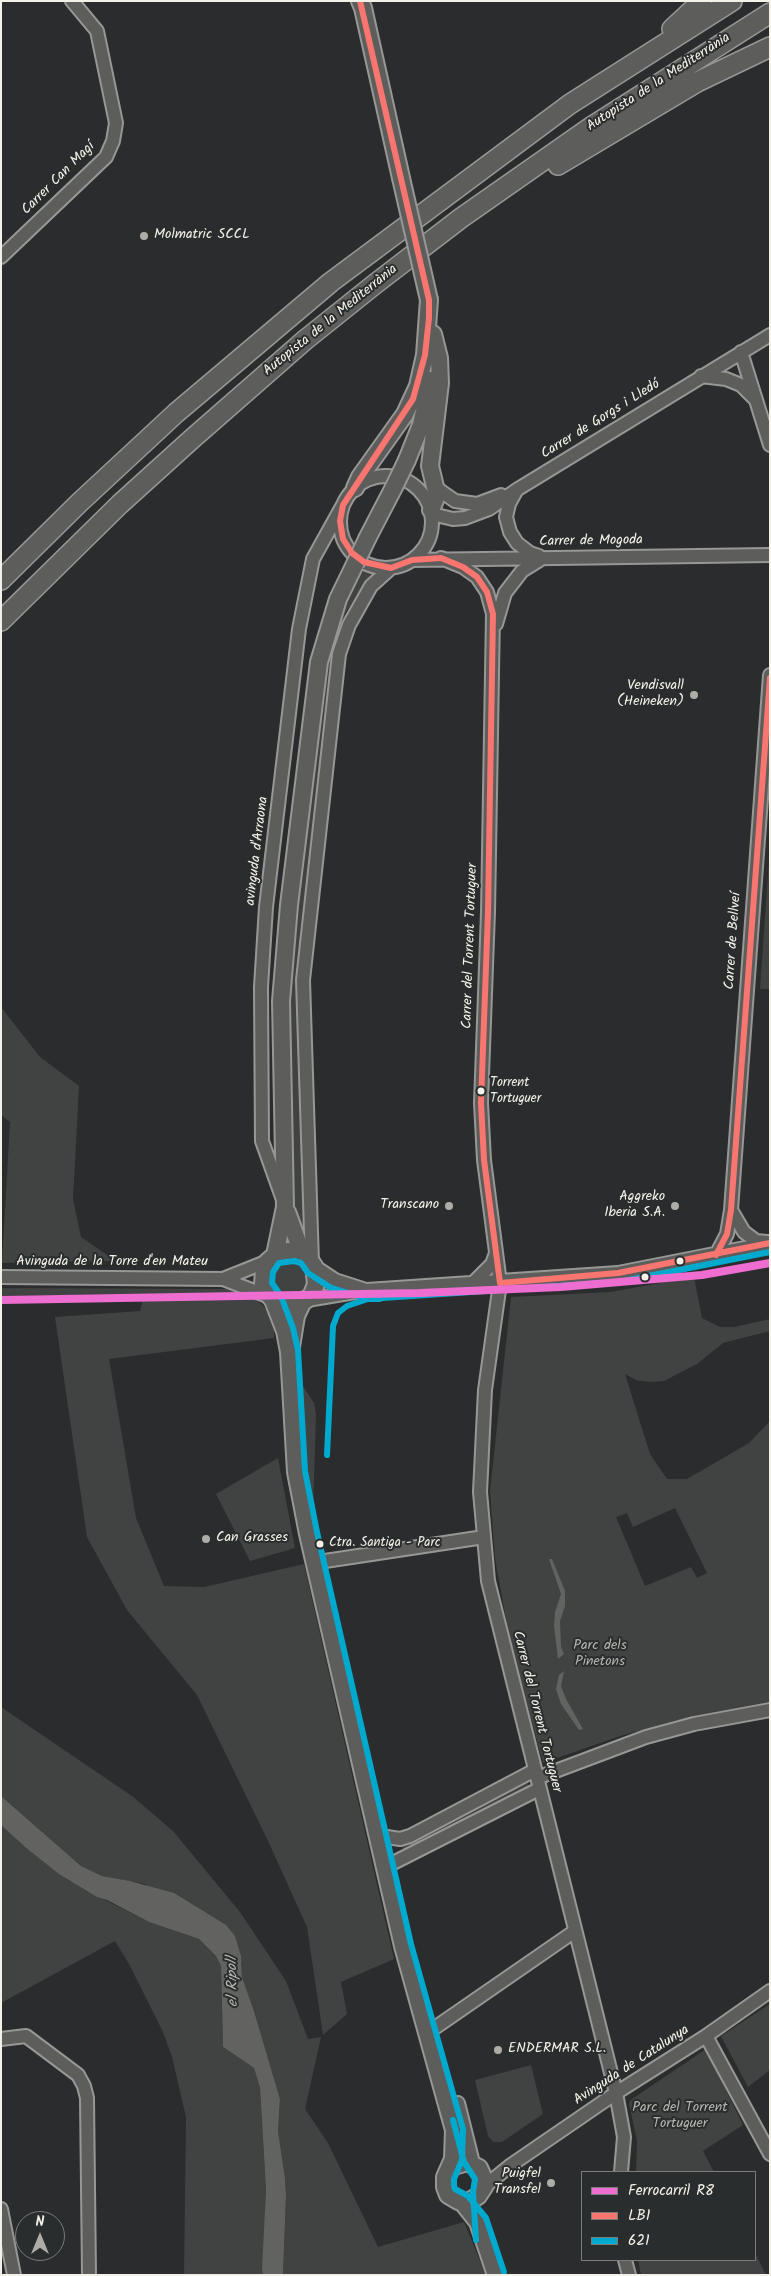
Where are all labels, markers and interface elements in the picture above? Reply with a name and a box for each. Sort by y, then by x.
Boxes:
street label: Autopista de la Mediterrània [584,30,734,136]
street label: Carrer Can Magí [19,139,99,219]
place label: Molmatric SCCL [154,228,250,244]
marker: Molmatric SCCL [138,230,150,242]
street label: Autopista de la Mediterrània [261,262,401,380]
street label: Carrer de Gorgs i Lledó [538,377,664,463]
street label: Carrer de Mogoda [539,533,643,551]
place label: Vendisvall (Heineken) [617,679,684,712]
marker: Vendisvall (Heineken) [688,689,700,701]
street label: avinguda d'Arraona [243,796,273,906]
street label: Carrer del Torrent Tortuguer [460,863,482,1029]
street label: Carrer de Bellveí [722,892,746,990]
place label: Torrent Tortuguer [490,1076,541,1107]
marker: Torrent Tortuguer [476,1086,486,1096]
place label: Aggreko Iberia S.A. [604,1190,665,1222]
place label: Transcano [380,1198,439,1214]
marker: Transcano [443,1200,455,1212]
marker: Aggreko Iberia S.A. [669,1200,681,1212]
street label: Avinguda de la Torre d'en Mateu [16,1255,208,1271]
unlabelled marker [675,1256,685,1266]
unlabelled marker [640,1272,650,1282]
place label: Can Grasses [216,1531,288,1547]
marker: Can Grasses [200,1533,212,1545]
place label: Ctra. Santiga - Parc [329,1536,440,1552]
marker: Ctra. Santiga - Parc [315,1539,325,1549]
street label: Carrer del Torrent Tortuguer [508,1629,564,1795]
park label: Parc dels Pinetons [573,1639,627,1671]
water label: el Ripoll [225,1957,243,2007]
street label: Avinguda de Catalunya [571,2022,693,2110]
place label: ENDERMAR S.L. [508,2042,606,2058]
marker: ENDERMAR S.L. [492,2044,504,2056]
park label: Parc del Torrent Tortuguer [632,2101,728,2134]
place label: Puigfel Transfel [494,2167,541,2200]
legend [581,2171,756,2261]
marker: Puigfel Transfel [545,2177,557,2189]
text: Ferrocarril R8 [628,2179,714,2203]
text: LB1 [628,2204,650,2228]
north arrow [15,2211,65,2261]
text: N [36,2211,44,2233]
text: 621 [628,2229,650,2253]

